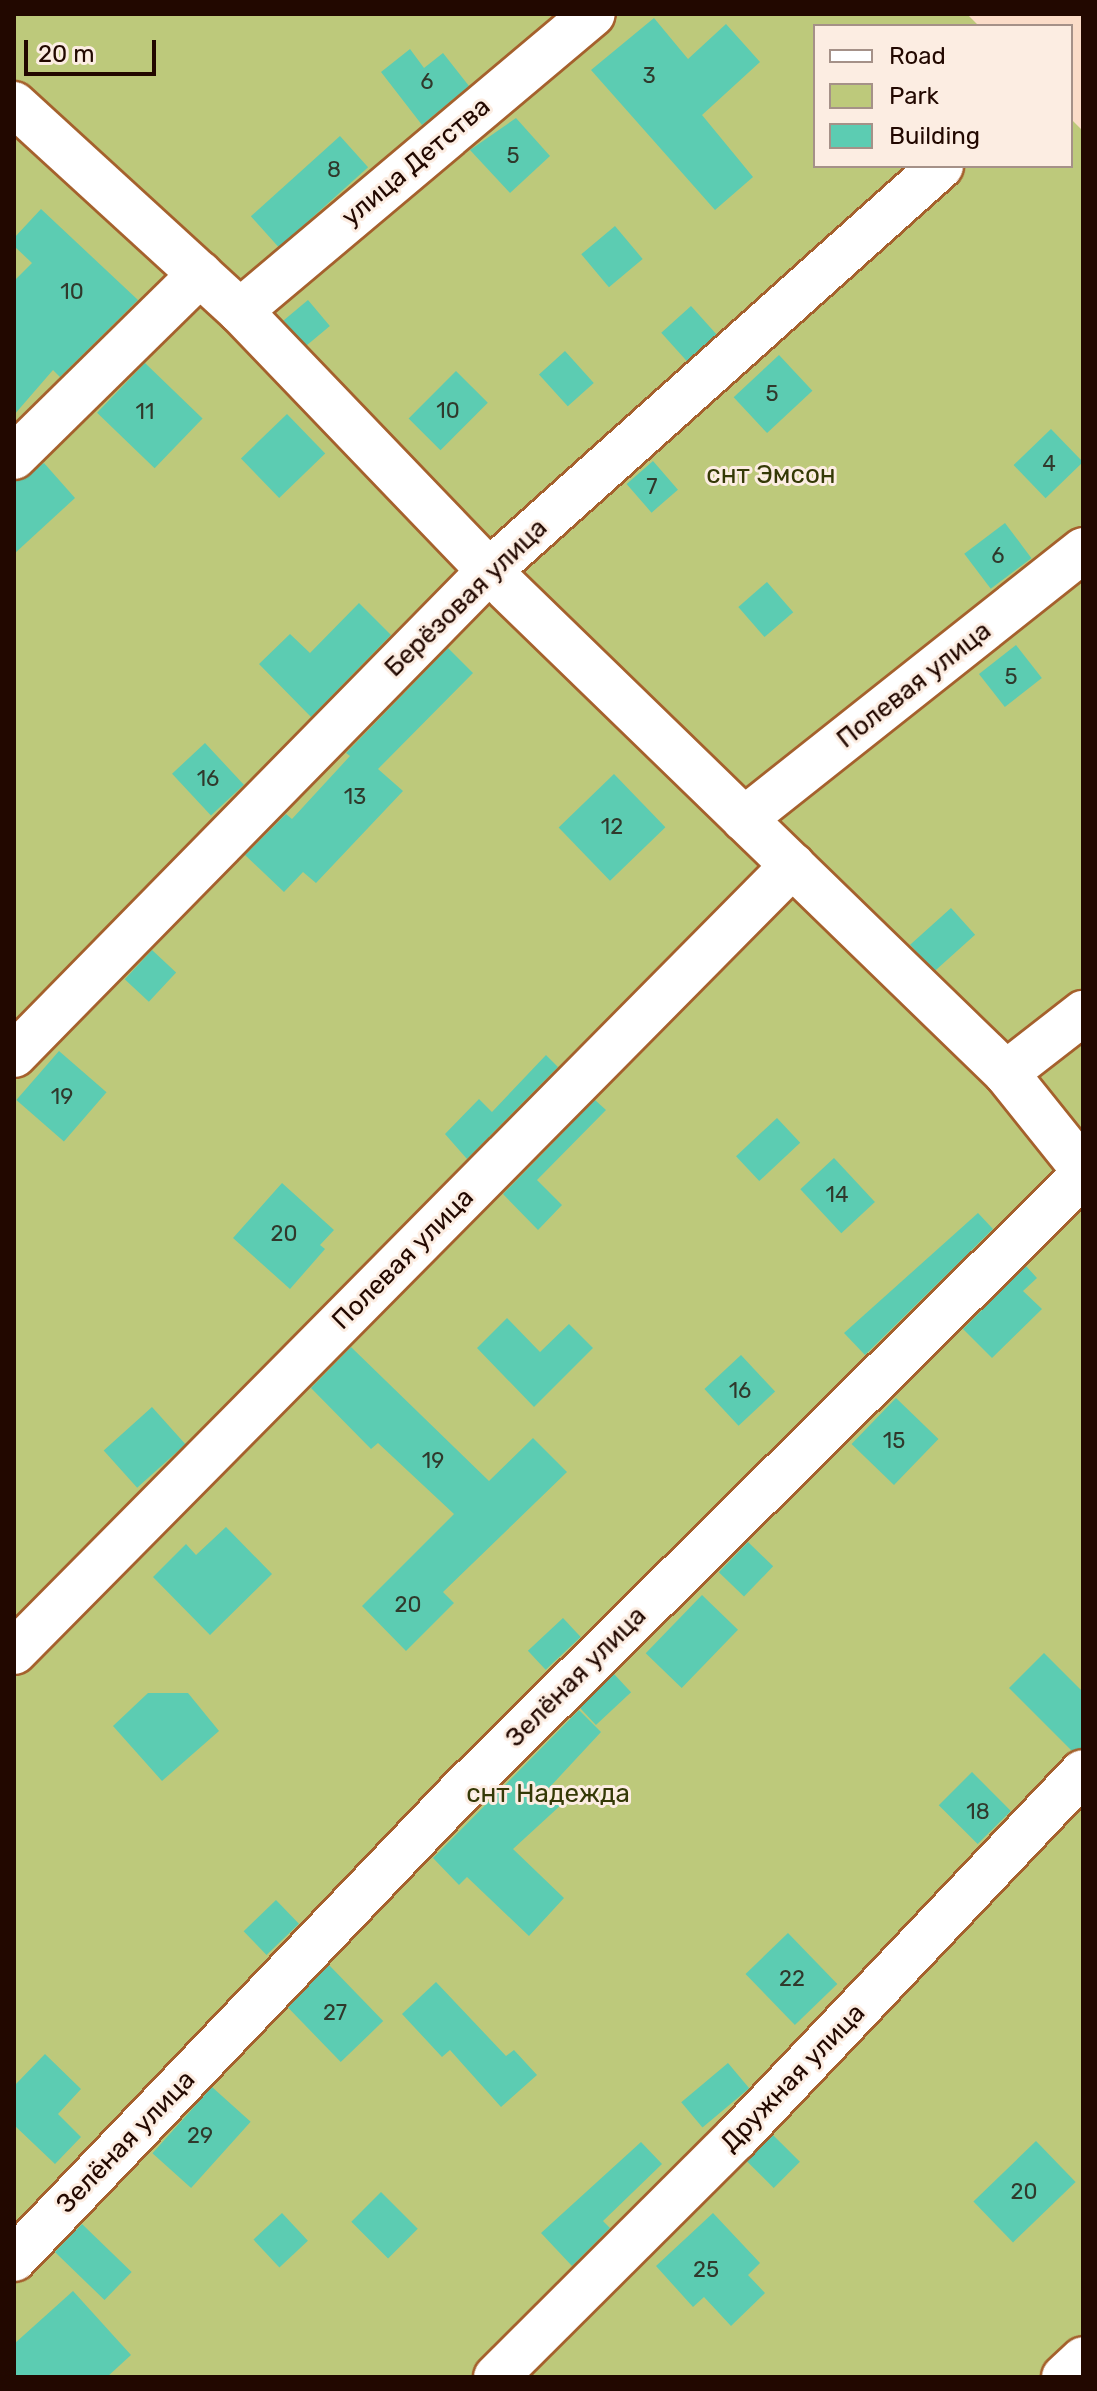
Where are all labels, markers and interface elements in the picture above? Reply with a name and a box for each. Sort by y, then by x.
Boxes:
scale bar [28,24,160,74]
legend [813,24,1073,168]
text: 20 m [38,40,95,68]
text: Road [889,42,946,70]
house number: 3 [642,63,656,89]
house number: 6 [420,69,434,95]
text: Park [889,82,939,110]
street label: улица Детства [335,91,497,233]
text: Building [889,122,980,150]
house number: 5 [506,143,520,169]
house number: 8 [327,157,341,183]
house number: 10 [60,279,84,305]
house number: 5 [765,381,779,407]
house number: 10 [436,398,460,424]
house number: 11 [136,399,154,425]
house number: 4 [1042,451,1056,477]
park label: снт Эмсон [706,459,836,491]
house number: 7 [646,474,658,500]
street label: Берёзовая улица [378,513,554,683]
house number: 6 [991,543,1005,569]
street label: Полевая улица [831,615,997,755]
house number: 5 [1004,664,1018,690]
house number: 16 [197,766,219,792]
house number: 13 [344,784,366,810]
house number: 12 [601,814,623,840]
house number: 19 [51,1084,73,1110]
street label: Полевая улица [326,1182,480,1336]
house number: 14 [825,1182,849,1208]
house number: 20 [271,1221,297,1247]
house number: 16 [729,1378,751,1404]
house number: 15 [883,1428,905,1454]
house number: 19 [422,1448,444,1474]
house number: 20 [395,1592,421,1618]
street label: Зелёная улица [499,1600,653,1754]
park label: снт Надежда [466,1778,630,1810]
house number: 18 [966,1799,990,1825]
house number: 22 [779,1966,805,1992]
street label: Дружная улица [714,1997,872,2159]
house number: 27 [323,2000,347,2026]
street label: Зелёная улица [50,2064,202,2220]
house number: 29 [187,2123,213,2149]
house number: 20 [1011,2179,1037,2205]
house number: 25 [693,2257,719,2283]

